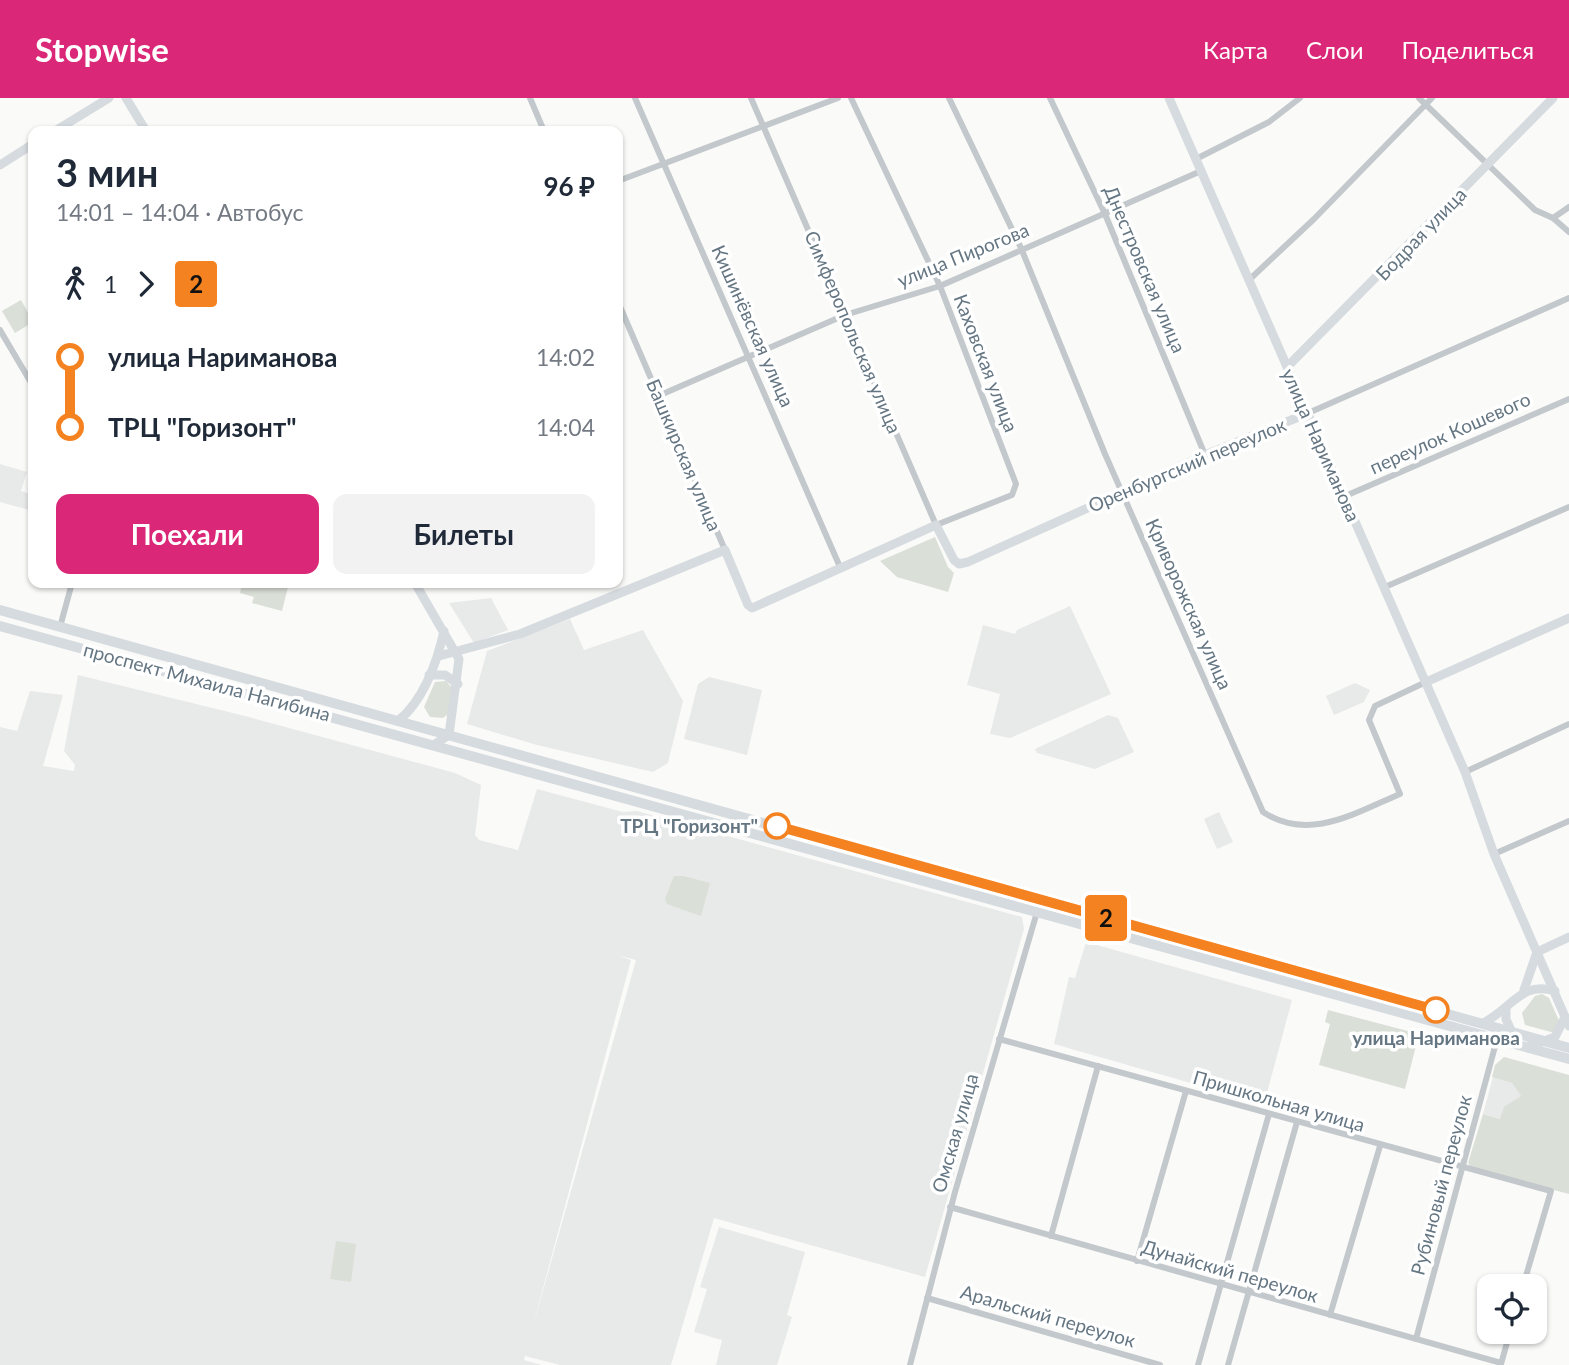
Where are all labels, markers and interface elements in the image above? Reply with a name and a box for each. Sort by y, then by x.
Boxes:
text: Stopwise [35,29,169,69]
text: Карта [1203,35,1268,64]
text: Слои [1306,35,1363,64]
text: Поделиться [1401,35,1534,64]
text: 3 мин [56,149,158,195]
text: 96 ₽ [543,170,595,202]
street label: Днестровская улица [1100,182,1191,356]
street label: Бодрая улица [1371,182,1471,285]
text: 14:01 – 14:04 · Автобус [56,198,304,226]
street label: улица Пирогова [894,218,1032,291]
street label: Симферопольская улица [800,227,907,436]
street label: Кишинёвская улица [707,241,799,410]
icon: walk [56,265,94,303]
icon: forward [127,265,165,303]
text: 2 [189,269,203,298]
text: 1 [104,270,117,298]
street label: Каховская улица [950,291,1023,435]
text: улица Нариманова [108,341,337,373]
text: 14:02 [536,343,595,371]
street label: улица Нариманова [1277,365,1366,525]
street label: Башкирская улица [642,375,727,534]
street label: переулок Кошевого [1366,387,1534,478]
text: ТРЦ "Горизонт" [108,411,297,443]
street label: Оренбургский переулок [1085,412,1289,517]
text: 14:04 [536,413,595,441]
button: Поехали [56,494,319,574]
button: Билеты [333,494,595,574]
street label: Криворожская улица [1141,515,1237,693]
street label: проспект Михаила Нагибина [81,637,333,726]
marker: ТРЦ "Горизонт" [764,813,790,839]
place label: ТРЦ "Горизонт" [620,814,758,837]
line badge: 2 [1083,895,1129,941]
text: 2 [1099,903,1113,932]
marker: улица Нариманова [1423,997,1449,1023]
place label: улица Нариманова [1352,1026,1520,1049]
street label: Пришкольная улица [1191,1065,1368,1136]
street label: Омская улица [927,1071,983,1195]
street label: Рубиновый переулок [1405,1092,1476,1277]
street label: Дунайский переулок [1139,1234,1321,1307]
map controls [1477,1274,1547,1344]
button: locate [1477,1274,1547,1344]
street label: Аральский переулок [958,1280,1138,1351]

